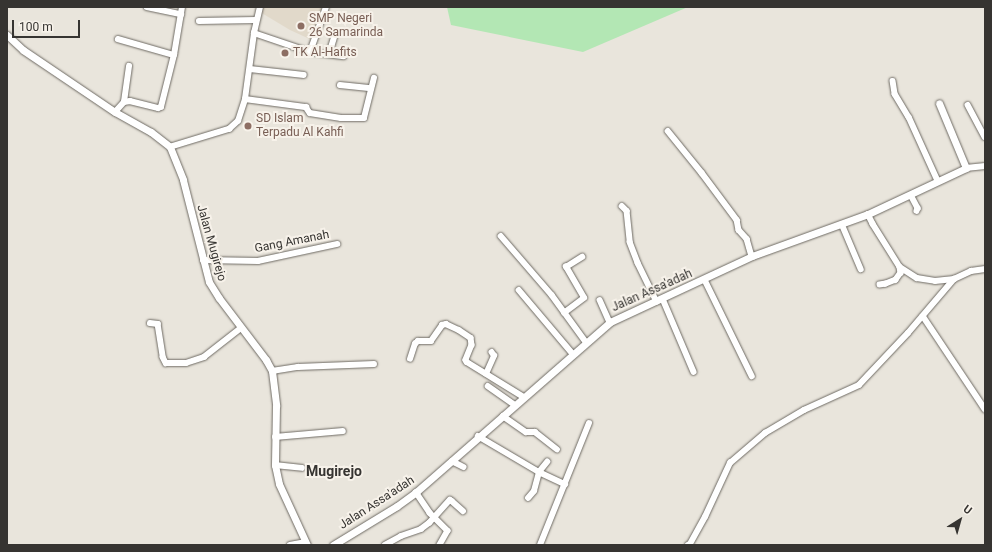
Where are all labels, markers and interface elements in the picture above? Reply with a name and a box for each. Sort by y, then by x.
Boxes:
scale bar [14,12,82,38]
place label: SMP Negeri 26 Samarinda [309,12,383,40]
text: 100 m [19,20,53,34]
marker: SMP Negeri 26 Samarinda [296,21,306,31]
place label: TK Al-Hafits [293,46,357,60]
marker: TK Al-Hafits [280,48,290,58]
place label: SD Islam Terpadu Al Kahfi [256,112,344,140]
marker: SD Islam Terpadu Al Kahfi [243,121,253,131]
street label: Jalan Mugirejo [193,203,229,283]
street label: Gang Amanah [253,228,331,256]
street label: Jalan Assa'adah [609,267,695,315]
district label: Mugirejo [306,463,362,479]
street label: Jalan Assa'adah [337,473,417,533]
north arrow [940,500,980,540]
text: U [961,503,974,517]

